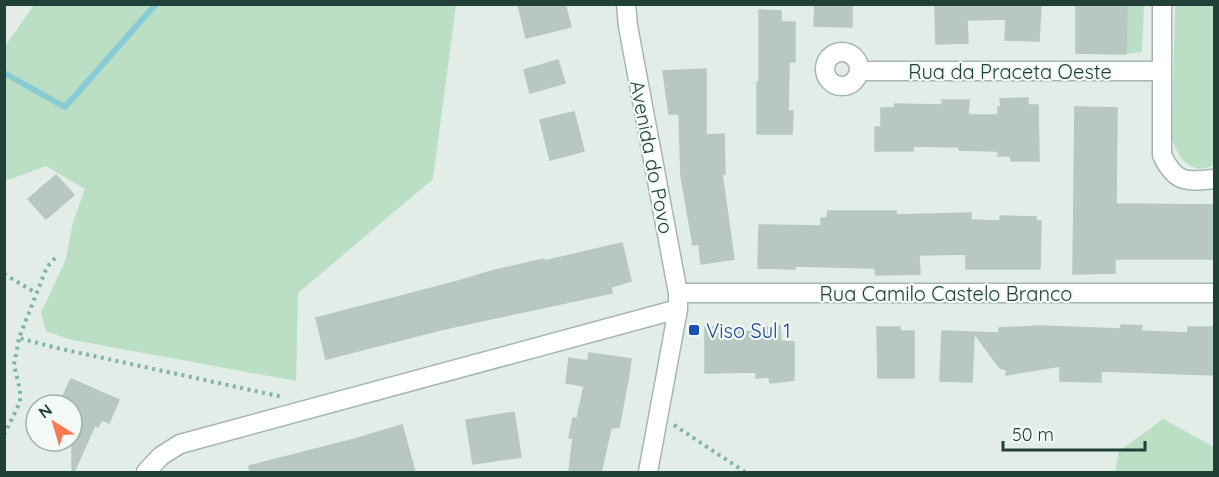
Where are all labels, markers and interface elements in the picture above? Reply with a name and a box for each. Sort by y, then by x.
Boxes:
street label: Rua da Praceta Oeste [908,59,1112,84]
street label: Avenida do Povo [625,78,679,236]
street label: Rua Camilo Castelo Branco [820,281,1072,306]
place label: Viso Sul 1 [706,318,791,343]
marker: Viso Sul 1 [687,323,701,337]
north arrow [24,393,84,453]
text: N [34,399,56,423]
scale bar [1003,414,1146,452]
text: 50 m [1012,423,1054,446]

